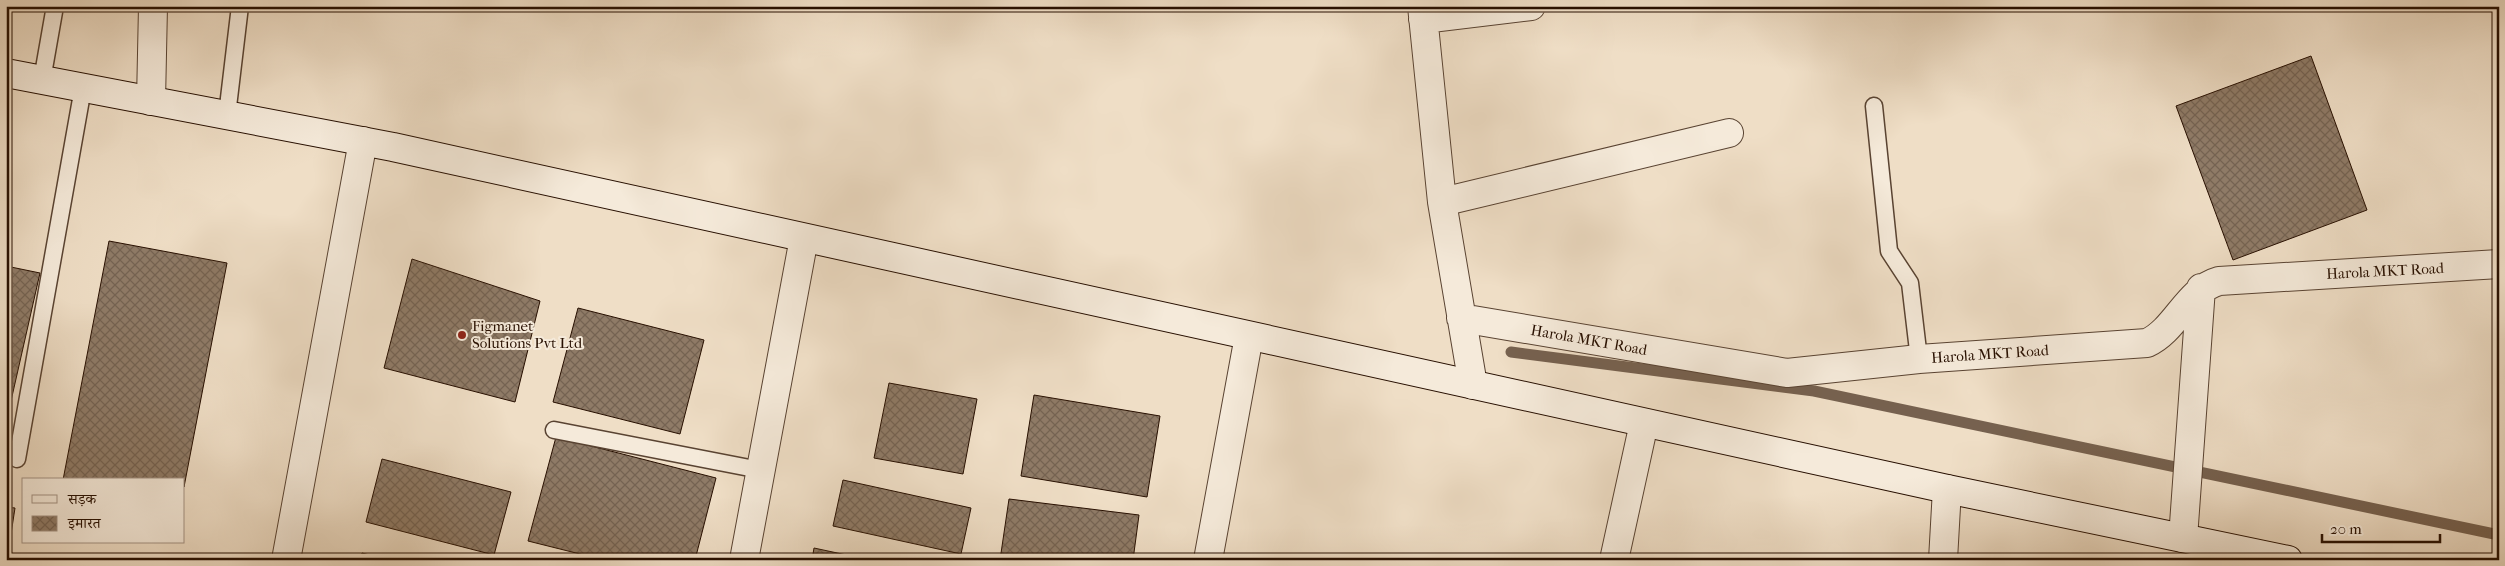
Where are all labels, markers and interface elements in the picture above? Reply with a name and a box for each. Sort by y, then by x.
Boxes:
street label: Harola MKT Road [2326,259,2445,283]
place label: Figmanet Solutions Pvt Ltd [472,317,583,352]
street label: Harola MKT Road [1529,321,1649,359]
marker: Figmanet Solutions Pvt Ltd [456,329,468,341]
street label: Harola MKT Road [1931,341,2050,367]
legend [22,478,185,544]
text: सड़क [67,490,97,508]
scale bar [2322,511,2440,543]
text: इमारत [67,514,102,532]
text: 20 m [2330,520,2362,538]

